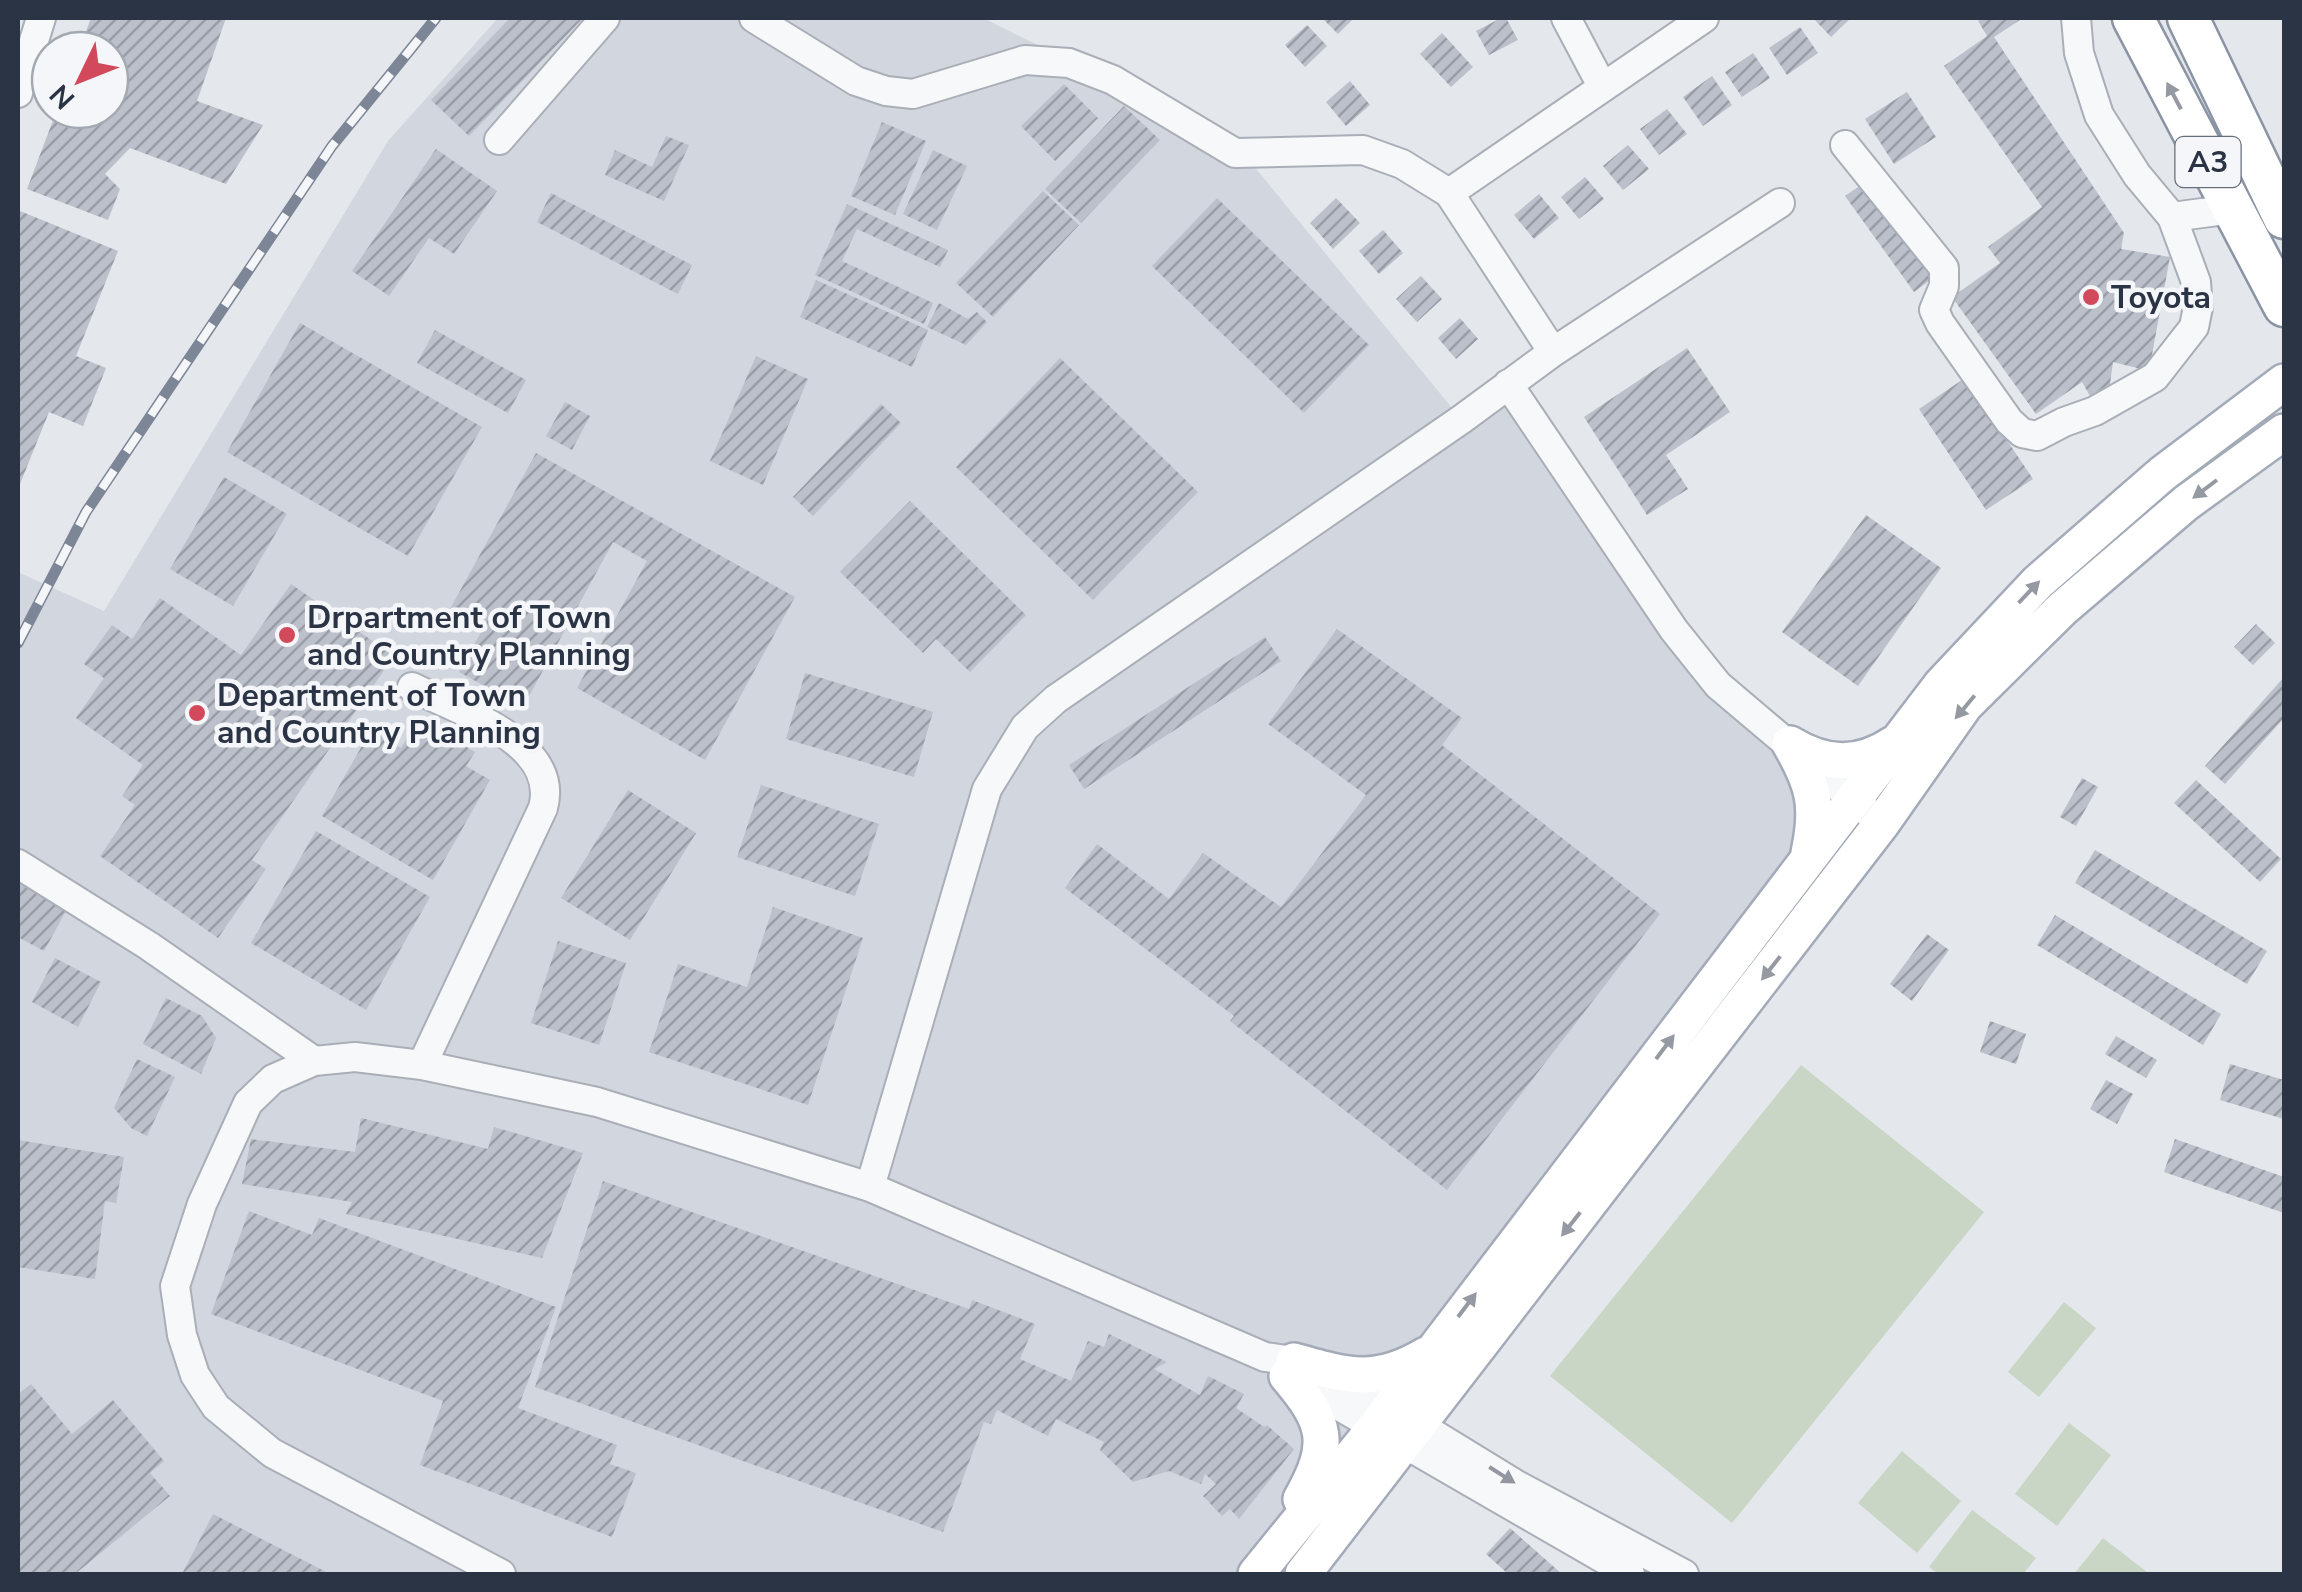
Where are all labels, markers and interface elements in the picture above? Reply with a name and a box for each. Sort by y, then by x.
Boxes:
north arrow [30,30,130,130]
text: N [41,76,83,117]
one-way arrow [2166,82,2183,111]
road number: A3 [2176,137,2240,187]
place label: Toyota [2111,276,2211,319]
marker: Toyota [2080,286,2102,308]
one-way arrow [2192,478,2218,498]
one-way arrow [2016,581,2040,605]
place label: Drpartment of Town and Country Planning [307,596,631,676]
marker: Drpartment of Town and Country Planning [276,624,298,646]
place label: Department of Town and Country Planning [217,674,541,754]
one-way arrow [1955,695,1977,720]
marker: Department of Town and Country Planning [186,702,208,724]
one-way arrow [1761,955,1782,980]
one-way arrow [1654,1034,1675,1060]
one-way arrow [1561,1211,1582,1237]
one-way arrow [1457,1292,1477,1318]
one-way arrow [1488,1466,1516,1484]

